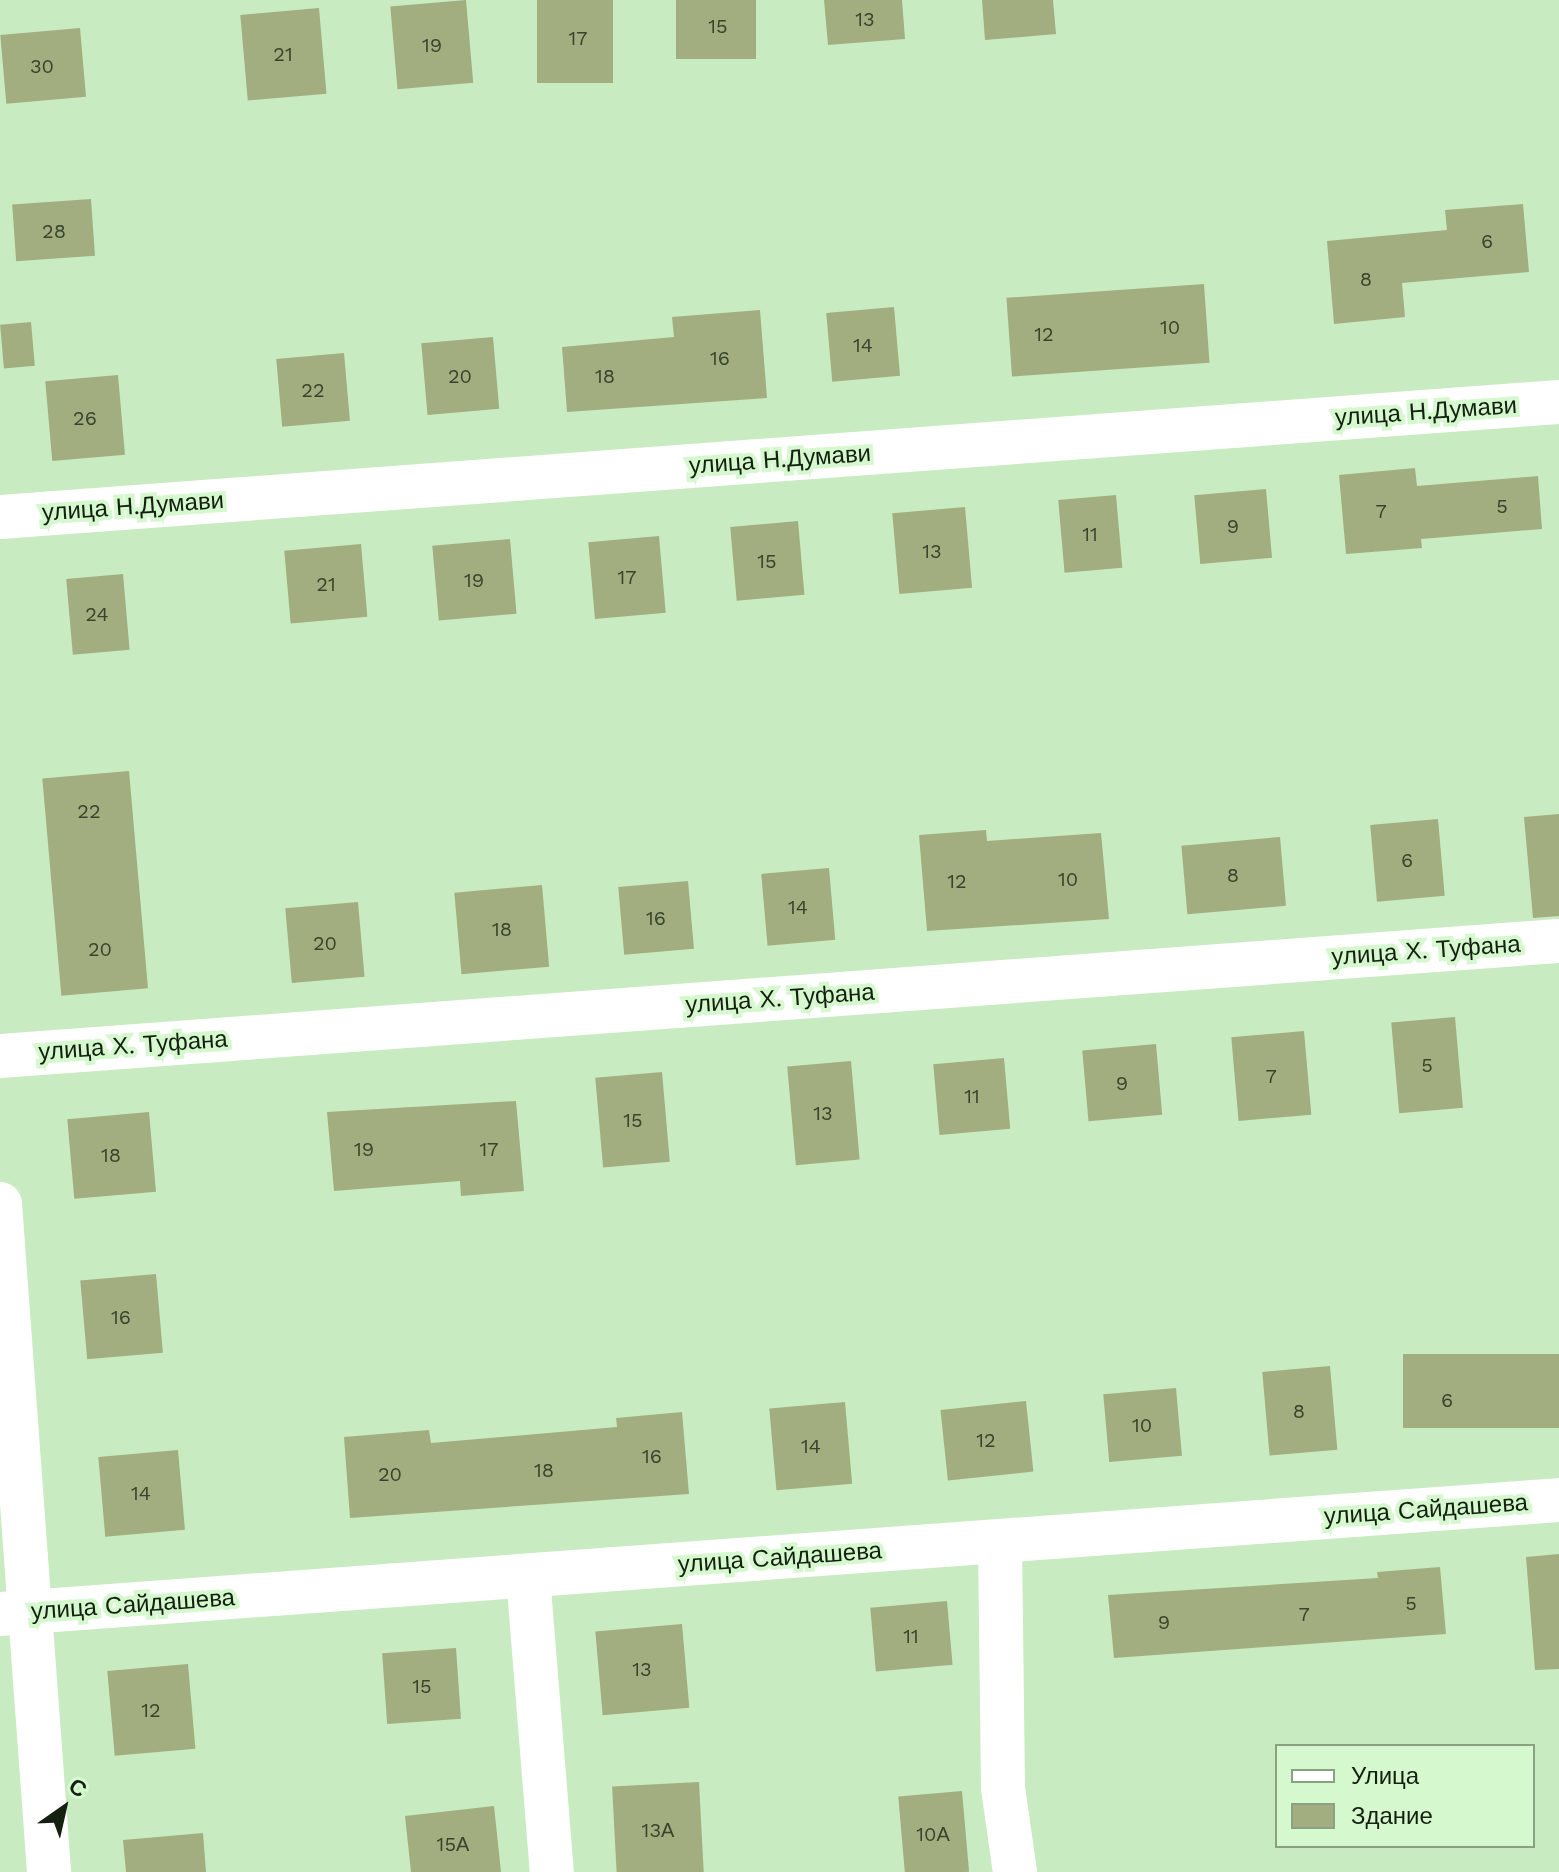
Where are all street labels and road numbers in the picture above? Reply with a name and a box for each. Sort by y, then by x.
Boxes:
street label: улица Н.Думави [1334,391,1518,433]
street label: улица Н.Думави [688,439,872,481]
street label: улица Н.Думави [41,486,225,528]
street label: улица Х. Туфана [1330,930,1522,972]
street label: улица Х. Туфана [684,978,876,1020]
street label: улица Х. Туфана [37,1025,229,1067]
street label: улица Сайдашева [1323,1489,1529,1531]
street label: улица Сайдашева [677,1537,883,1579]
street label: улица Сайдашева [30,1584,236,1626]

